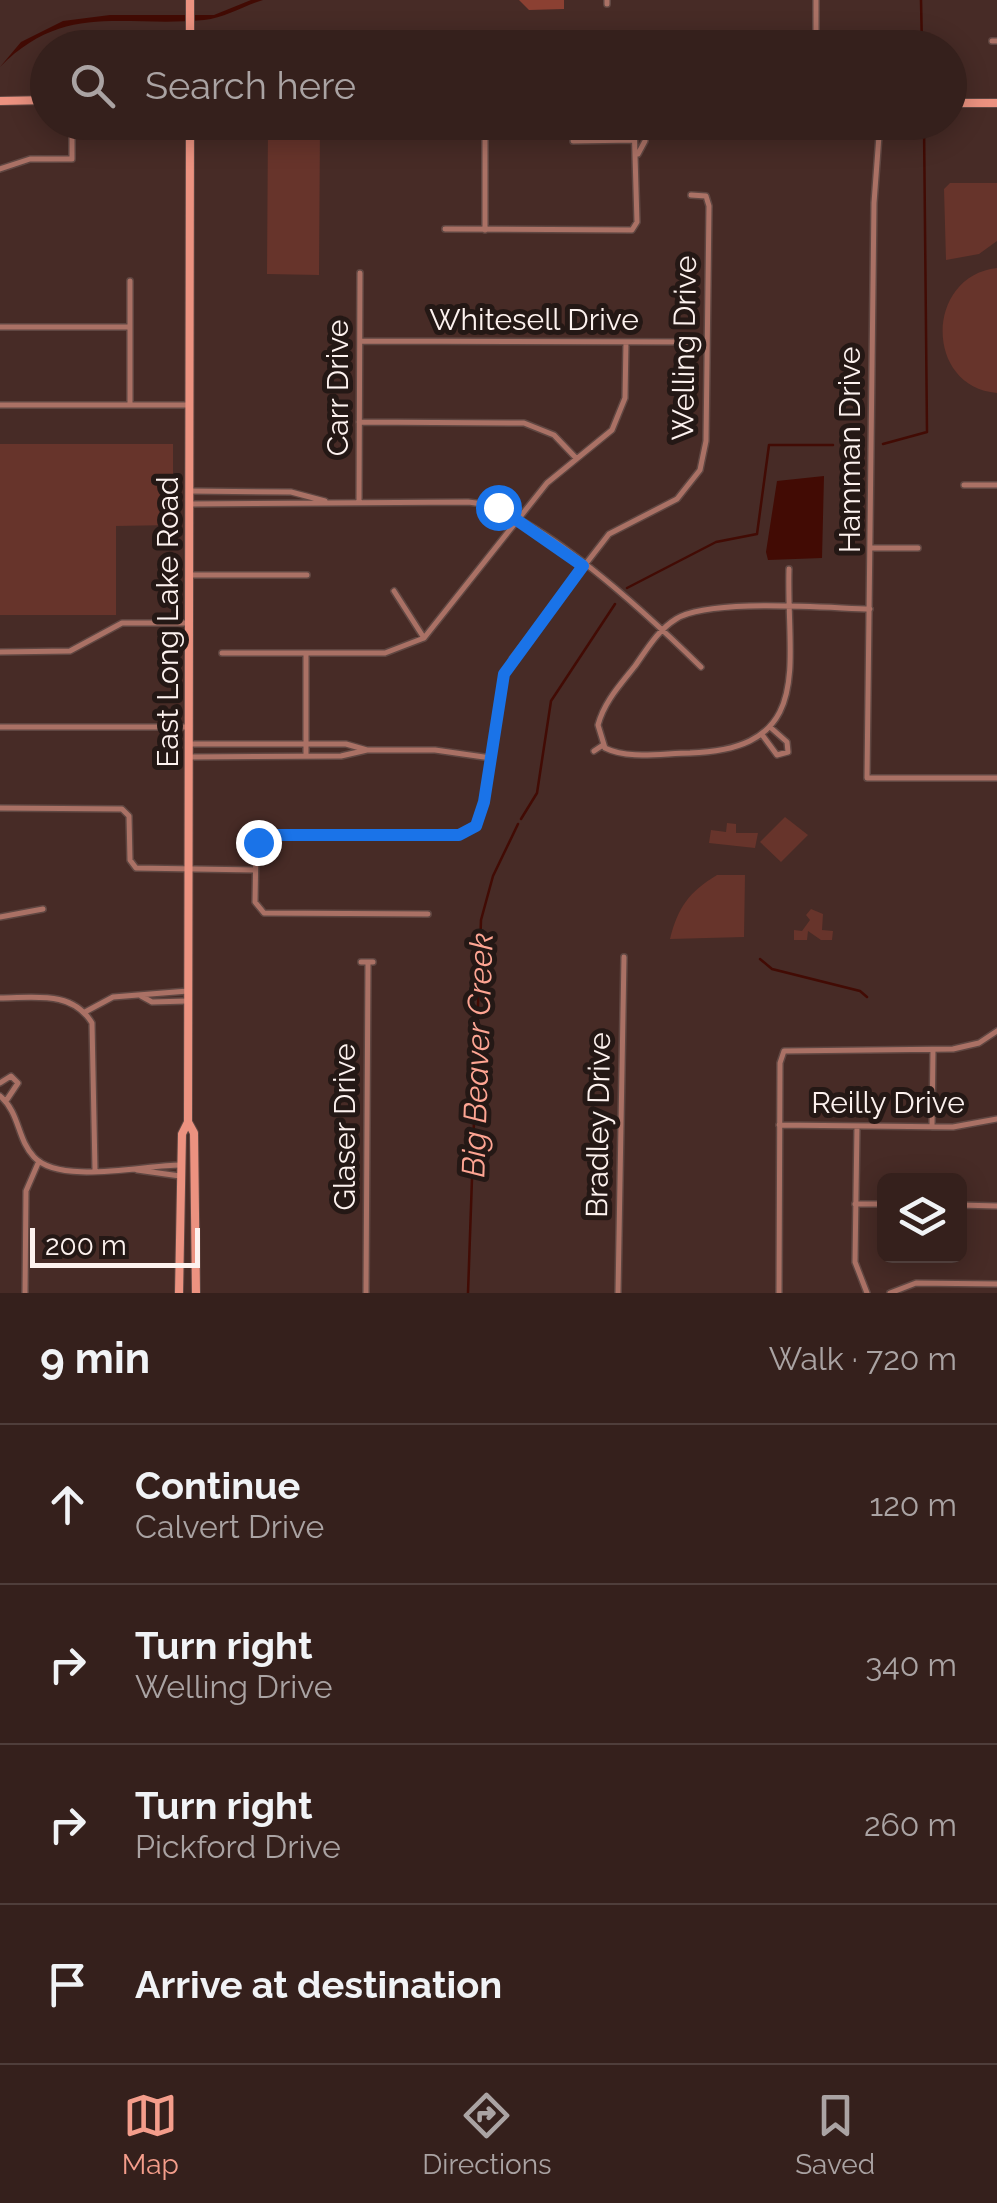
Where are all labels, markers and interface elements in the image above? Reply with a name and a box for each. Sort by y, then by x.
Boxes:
search box [30,30,967,140]
icon: search [65,58,120,113]
text: Search here [145,63,356,108]
street label: Welling Drive [665,255,703,441]
street label: Whitesell Drive [429,302,639,337]
street label: Carr Drive [320,320,355,456]
street label: Hamman Drive [832,347,867,553]
street label: East Long Lake Road [150,476,185,768]
route start [476,485,522,531]
route end [236,820,282,866]
water label: Big Beaver Creek [454,932,500,1178]
street label: Bradley Drive [579,1032,617,1218]
street label: Glaser Drive [327,1043,362,1211]
street label: Reilly Drive [811,1085,965,1120]
map controls [877,1173,967,1263]
button: layers [877,1173,967,1263]
scale bar [30,1223,200,1268]
text: 200 m [45,1229,127,1262]
text: 9 min [40,1334,150,1383]
text: Walk · 720 m [769,1340,957,1377]
text: Continue [135,1463,300,1508]
icon: ahead [40,1477,95,1532]
text: 120 m [869,1486,957,1523]
text: Calvert Drive [135,1508,324,1545]
text: Turn right [135,1623,312,1668]
icon: right [40,1637,95,1692]
text: 340 m [865,1646,957,1683]
text: Welling Drive [135,1668,332,1705]
text: Turn right [135,1783,312,1828]
icon: right [40,1797,95,1852]
text: 260 m [864,1806,957,1843]
text: Pickford Drive [135,1828,341,1865]
icon: arrive [40,1957,95,2012]
text: Arrive at destination [135,1962,502,2007]
tab: Map [122,2088,179,2181]
tab: Directions [422,2088,552,2181]
tab: Saved [795,2088,875,2181]

